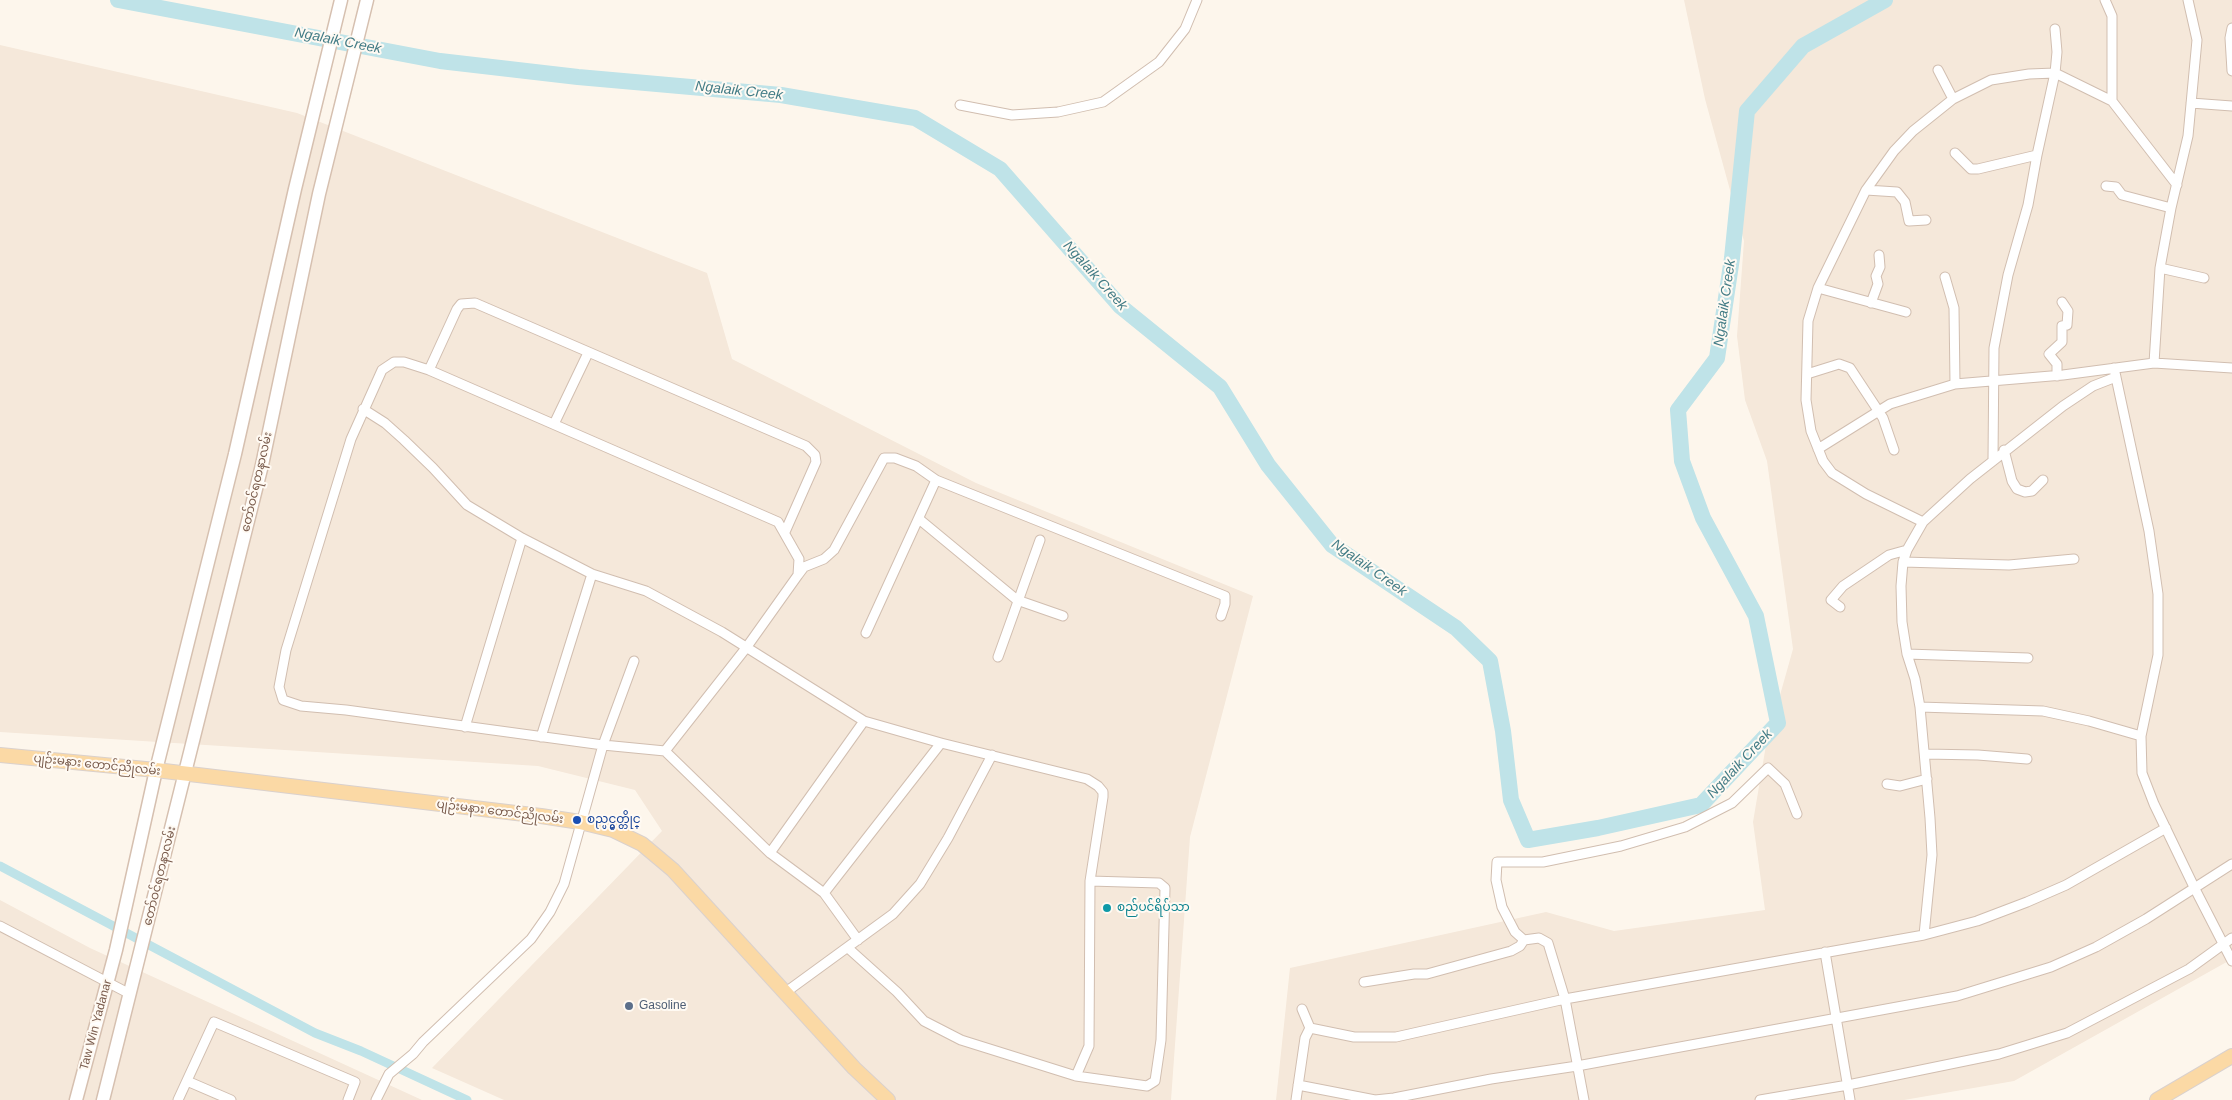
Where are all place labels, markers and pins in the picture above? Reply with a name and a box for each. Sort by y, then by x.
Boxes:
place label: စည္ပင္မွတ္တိုင္ [587,813,641,827]
marker: စည္ပင္မွတ္တိုင္ [571,814,583,826]
place label: စည်ပင်ရိပ်သာ [1117,901,1190,915]
marker: စည်ပင်ရိပ်သာ [1101,902,1113,914]
place label: Gasoline [639,999,686,1013]
marker: Gasoline [623,1000,635,1012]

